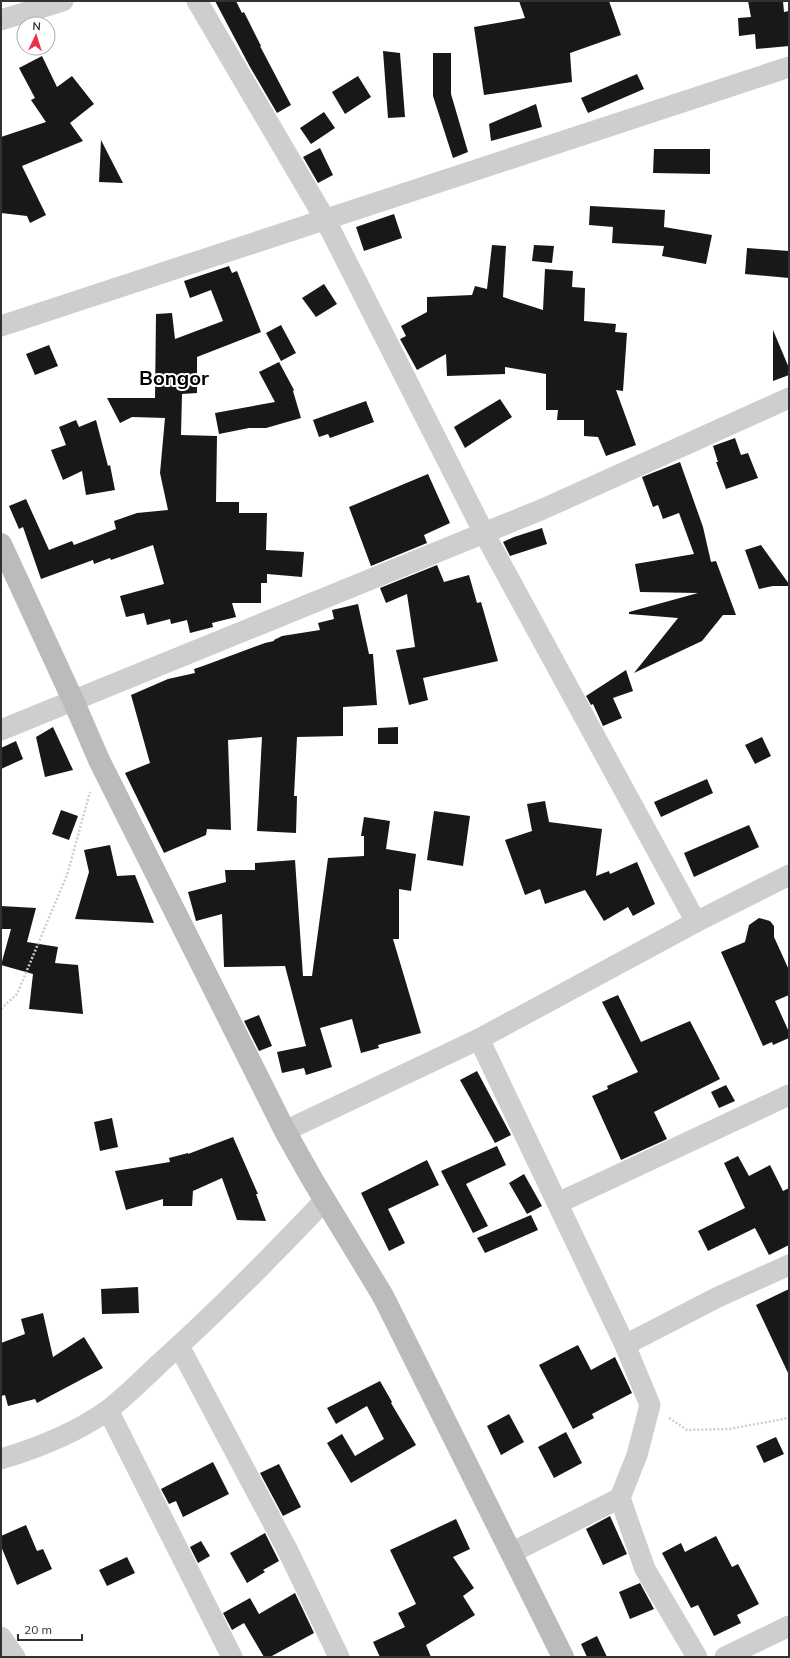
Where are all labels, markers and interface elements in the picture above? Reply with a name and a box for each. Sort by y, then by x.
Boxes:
north arrow [16,16,56,56]
text: N [32,19,41,33]
district label: Bongor [139,365,209,390]
scale bar [18,1616,82,1642]
text: 20 m [24,1622,52,1637]

